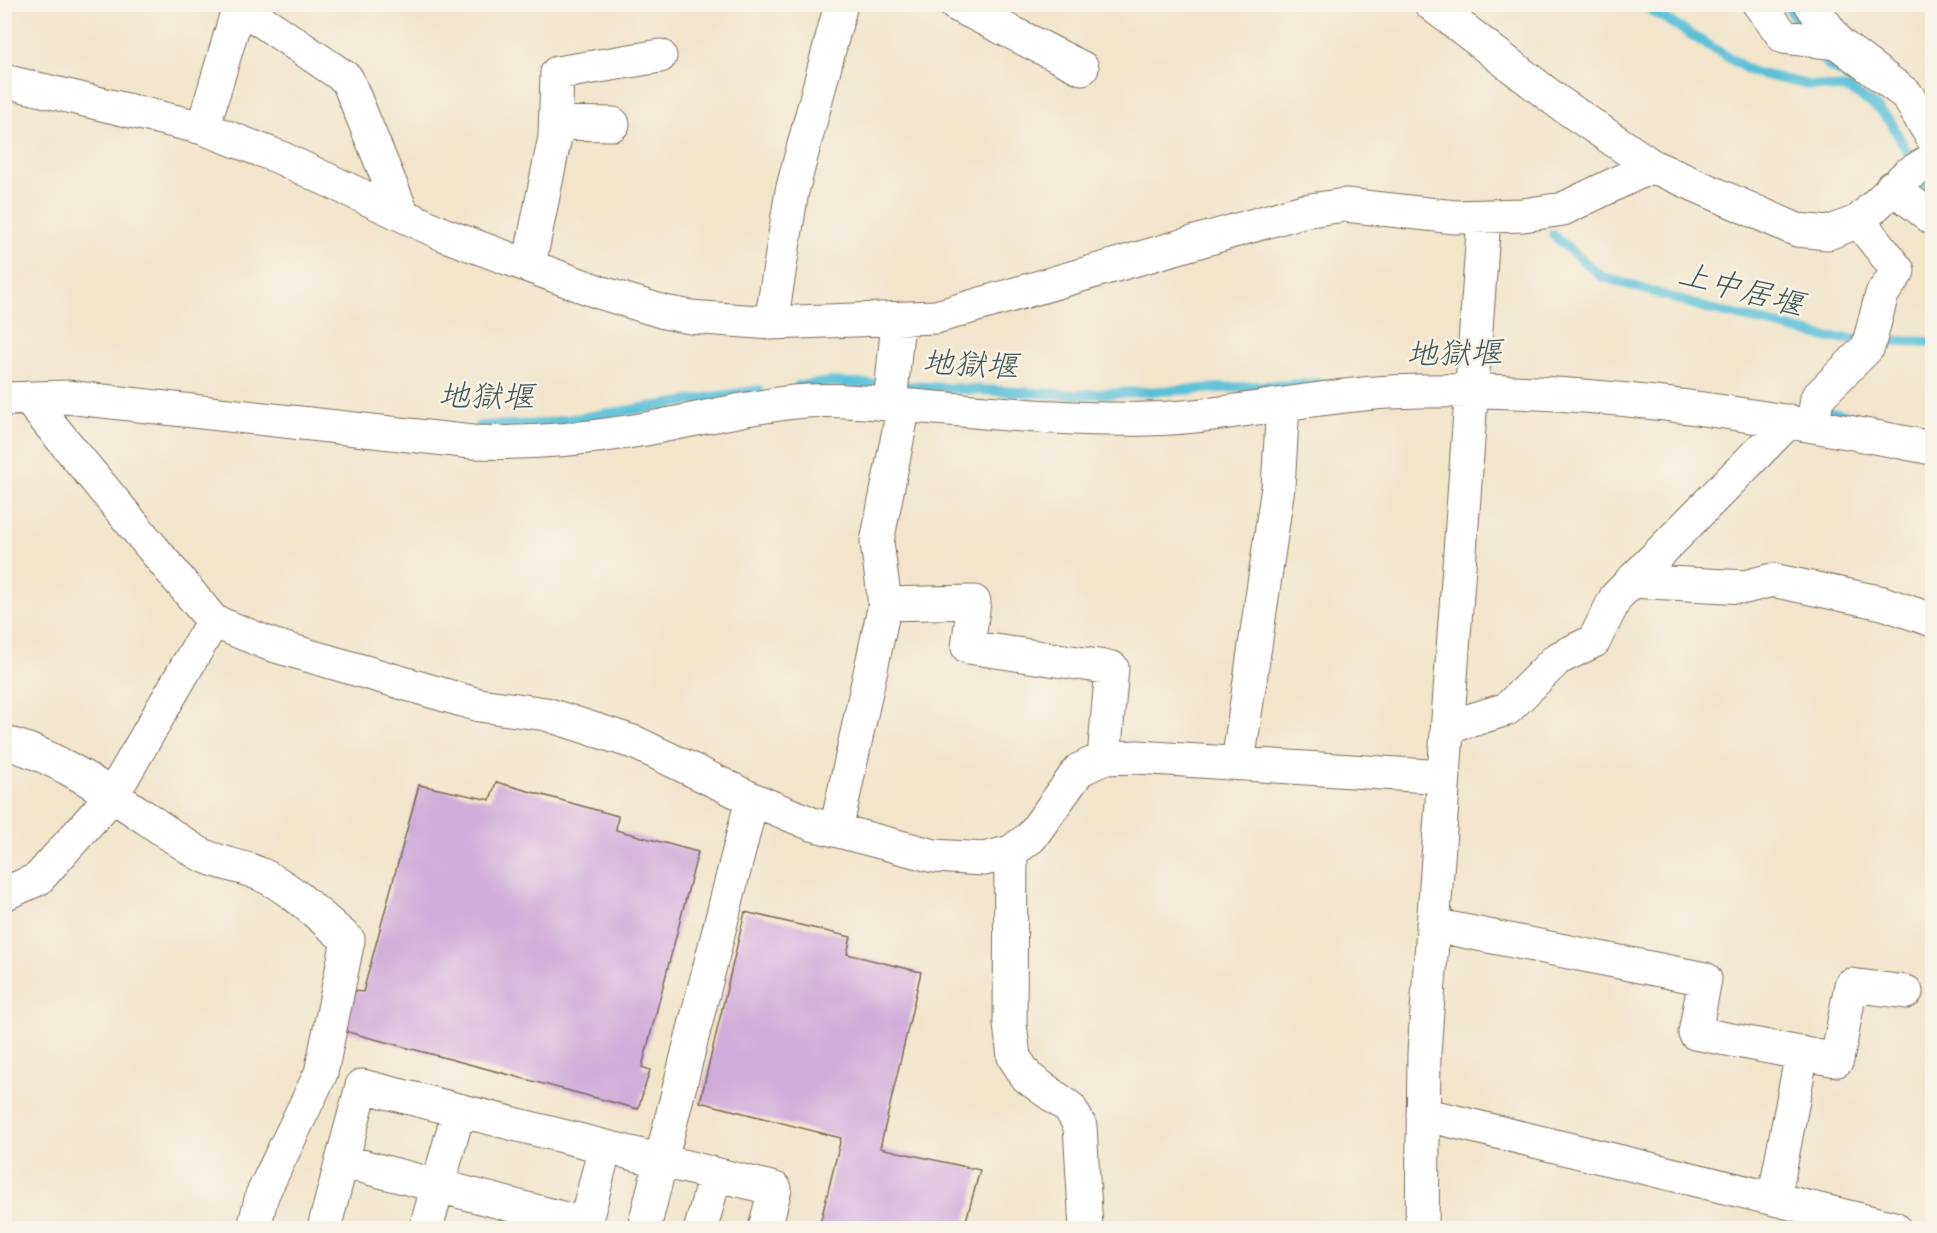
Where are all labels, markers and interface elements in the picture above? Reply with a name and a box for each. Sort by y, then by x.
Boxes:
water label: 上中居堰 [1674,253,1811,326]
water label: 地獄堰 [1406,332,1505,374]
water label: 地獄堰 [921,341,1022,387]
water label: 地獄堰 [438,375,537,417]

